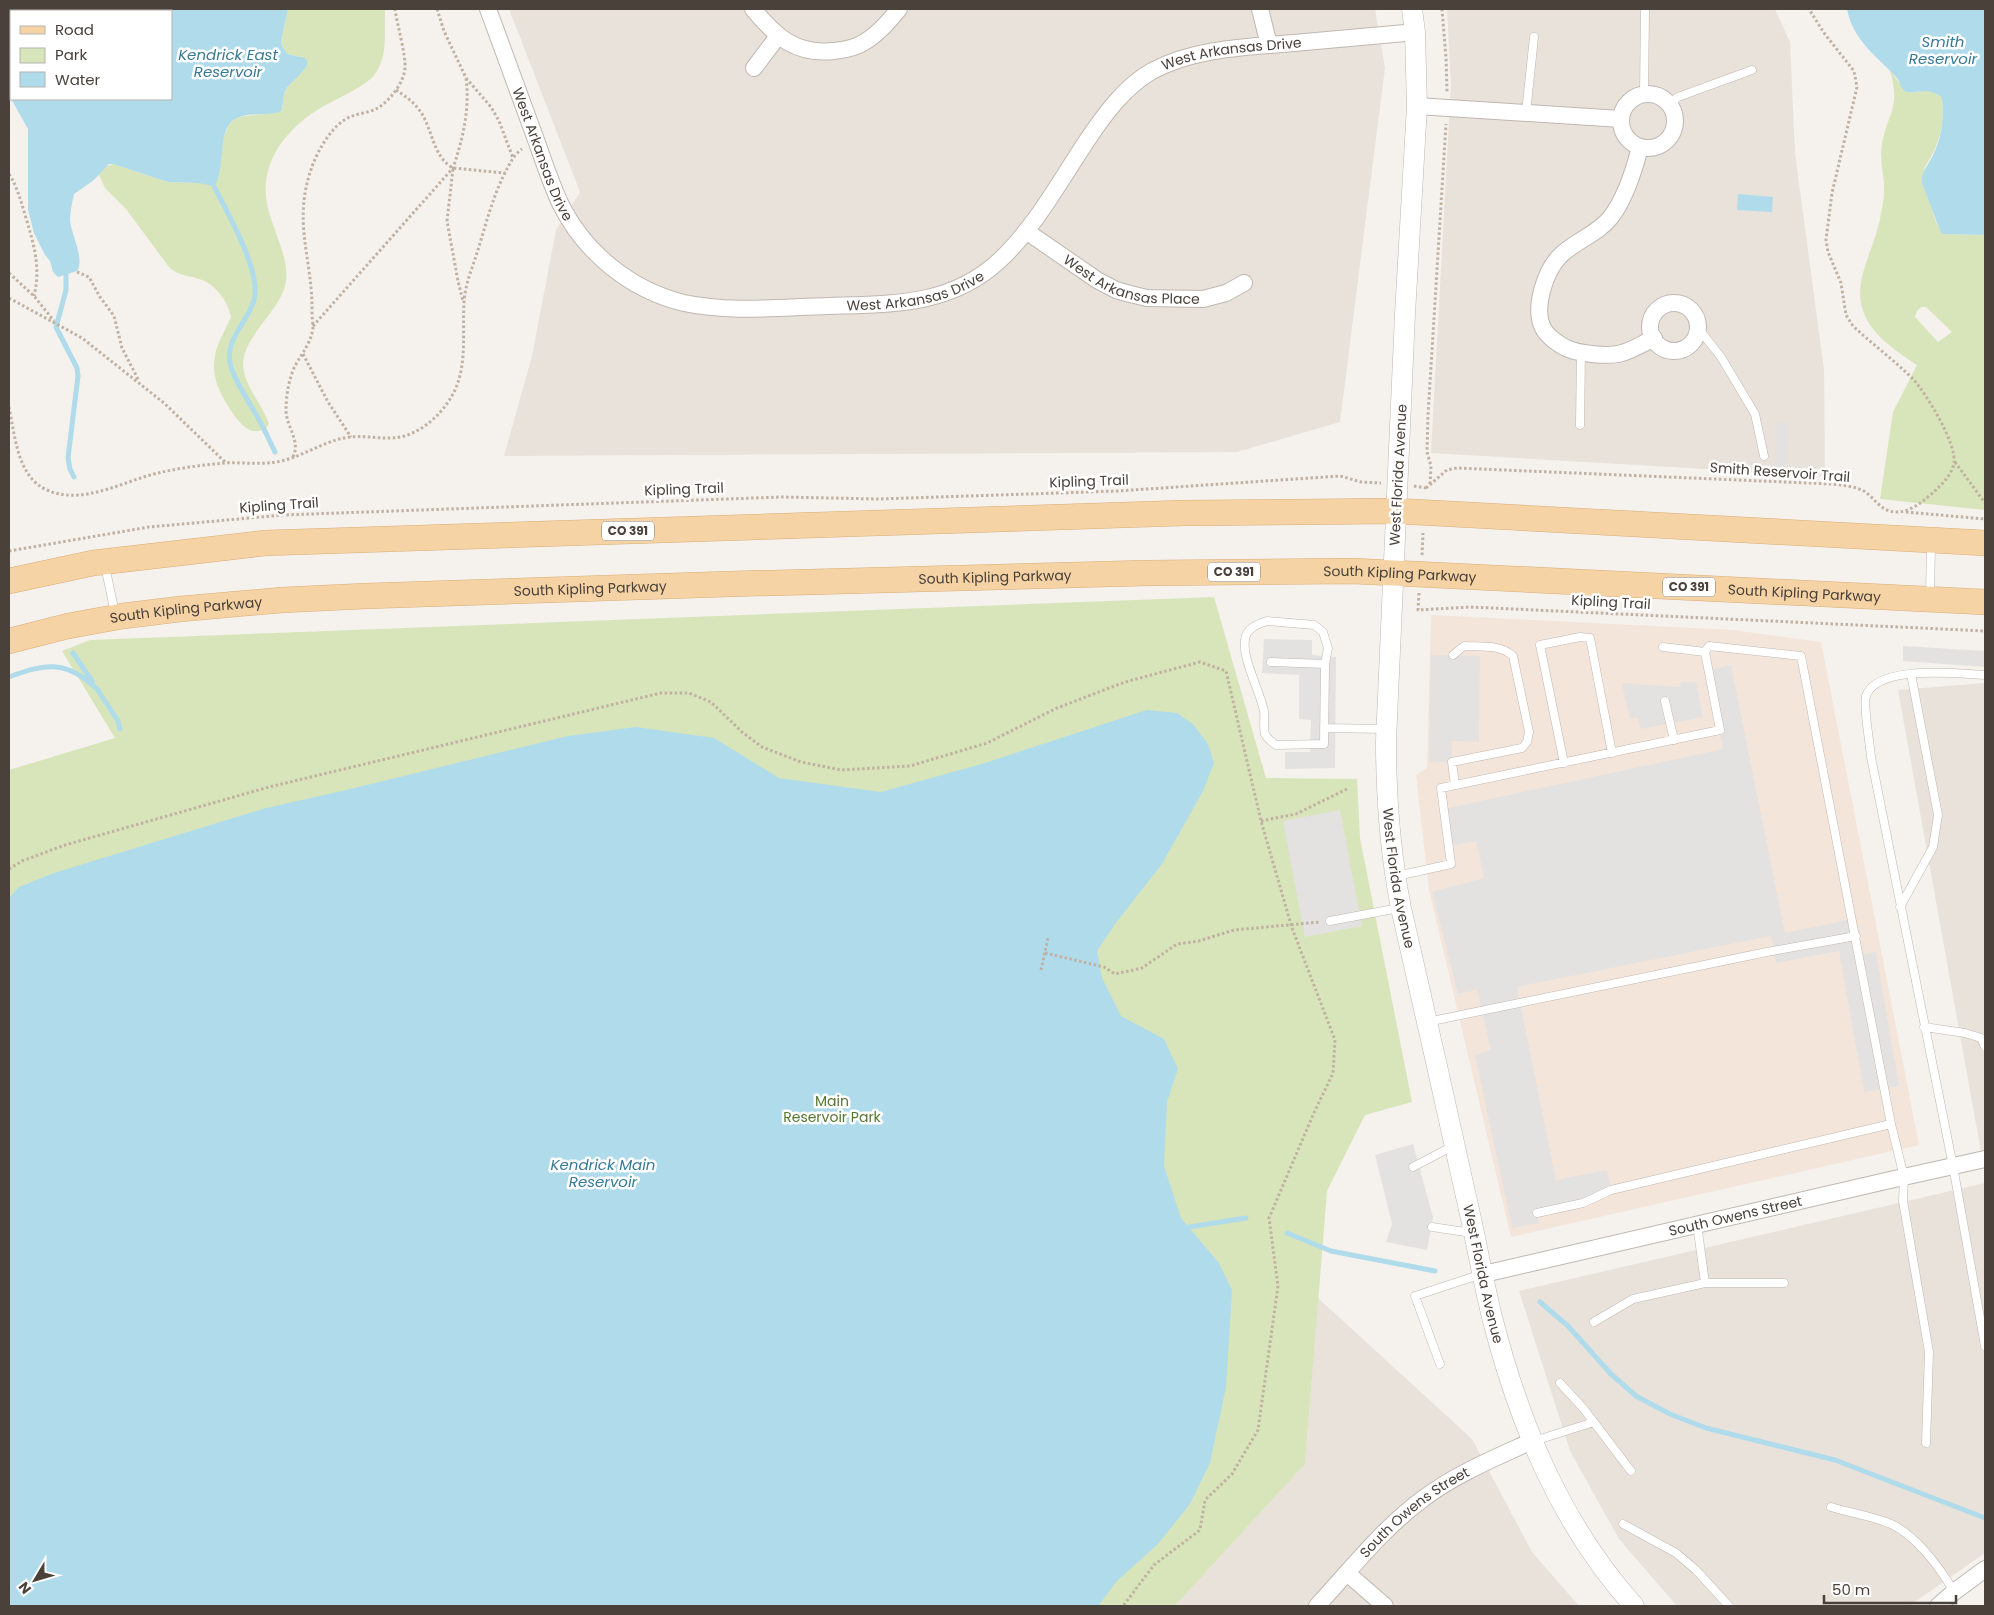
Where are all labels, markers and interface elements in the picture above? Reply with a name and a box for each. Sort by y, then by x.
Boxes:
legend [10,10,172,100]
text: Road [55,19,94,40]
water label: Smith Reservoir [1909,31,1978,69]
street label: West Arkansas Drive [1159,32,1303,75]
text: Park [55,44,87,65]
water label: Kendrick East Reservoir [178,44,278,82]
text: Water [55,69,101,90]
street label: West Arkansas Drive [507,85,578,225]
street label: West Arkansas Place [1059,250,1200,309]
street label: West Arkansas Drive [846,266,988,316]
street label: West Florida Avenue [1384,403,1412,546]
street label: Smith Reservoir Trail [1709,457,1851,487]
street label: Kipling Trail [1049,470,1129,492]
street label: Kipling Trail [644,478,724,500]
street label: Kipling Trail [239,492,319,518]
road number: CO 391 [602,522,654,540]
street label: South Kipling Parkway [1323,561,1477,587]
road number: CO 391 [1208,562,1260,582]
street label: South Kipling Parkway [918,565,1072,589]
street label: South Kipling Parkway [513,576,667,601]
road number: CO 391 [1663,578,1715,596]
street label: South Kipling Parkway [1727,579,1882,607]
street label: Kipling Trail [1571,590,1651,614]
street label: South Kipling Parkway [108,592,263,628]
street label: West Florida Avenue [1378,807,1420,951]
park label: Main Reservoir Park [783,1091,882,1127]
water label: Kendrick Main Reservoir [551,1154,655,1192]
street label: South Owens Street [1667,1191,1804,1241]
street label: West Florida Avenue [1458,1203,1509,1346]
street label: South Owens Street [1355,1462,1473,1562]
north arrow [10,1555,60,1605]
scale bar [1824,1572,1956,1604]
text: N [14,1578,36,1598]
text: 50 m [1832,1579,1870,1600]

